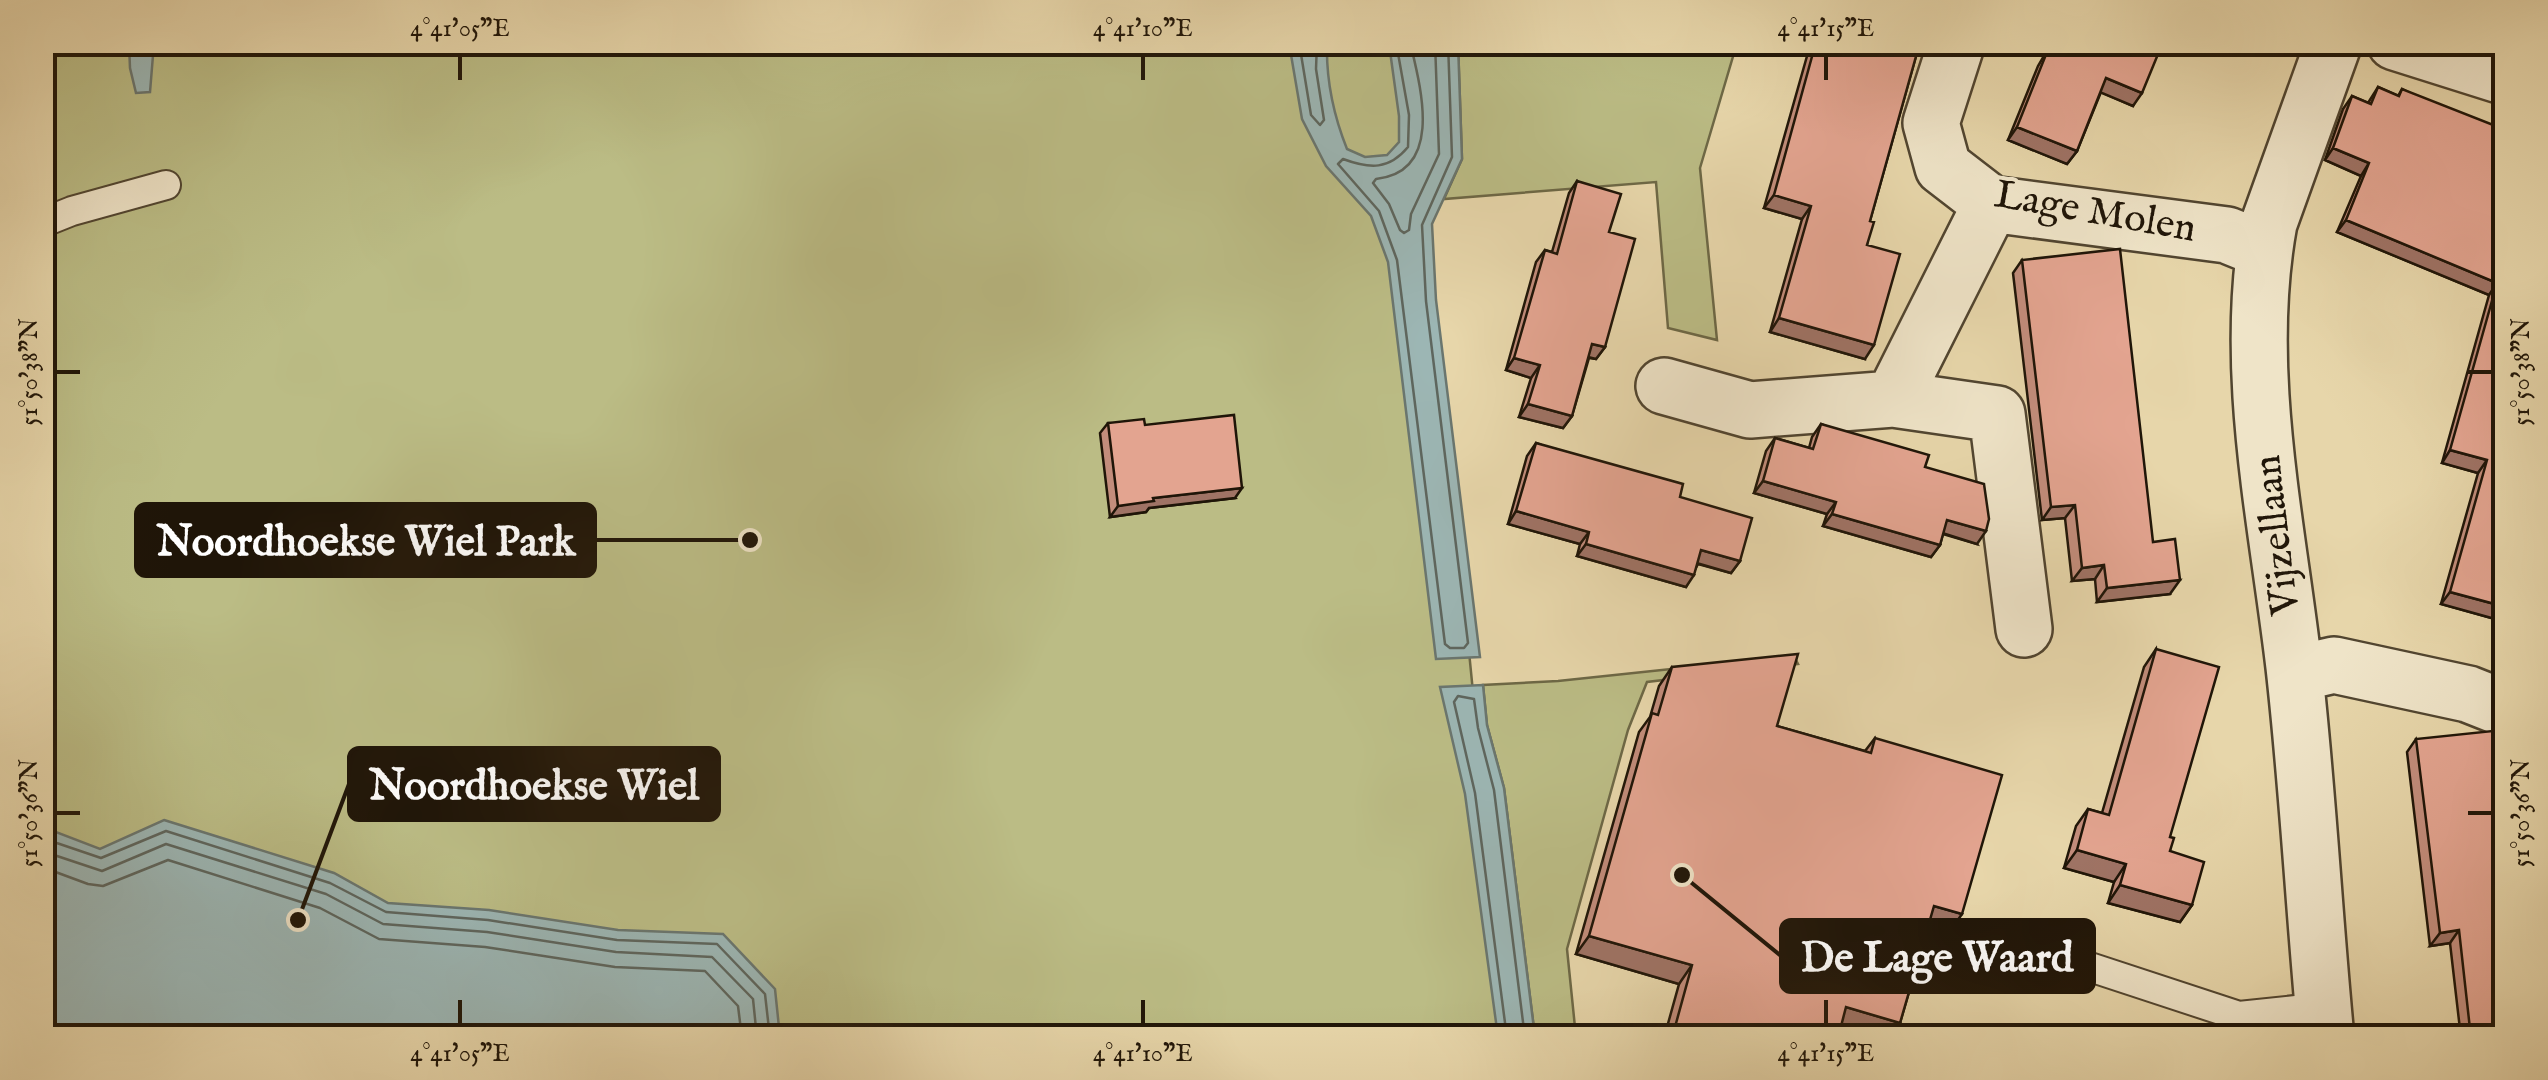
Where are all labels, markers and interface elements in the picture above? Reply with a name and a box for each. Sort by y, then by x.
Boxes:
text: 4°41'05"E [410,13,510,45]
text: 4°41'10"E [1093,13,1193,45]
text: 4°41'15"E [1778,13,1874,45]
street label: Lage Molen [1990,170,2200,256]
text: 51°50'38"N [14,318,46,426]
text: 51°50'38"N [2506,318,2538,426]
street label: Vijzellaan [2243,452,2313,619]
callout: Noordhoekse Wiel Park [136,504,595,576]
text: Noordhoekse Wiel Park [156,517,577,570]
callout: Noordhoekse Wiel [349,748,719,820]
text: 51°50'36"N [14,759,46,867]
text: 51°50'36"N [2506,759,2538,867]
text: Noordhoekse Wiel [368,761,700,814]
callout: De Lage Waard [1781,920,2094,992]
text: De Lage Waard [1801,933,2075,986]
text: 4°41'05"E [410,1038,510,1070]
text: 4°41'10"E [1093,1038,1193,1070]
text: 4°41'15"E [1778,1038,1874,1070]

